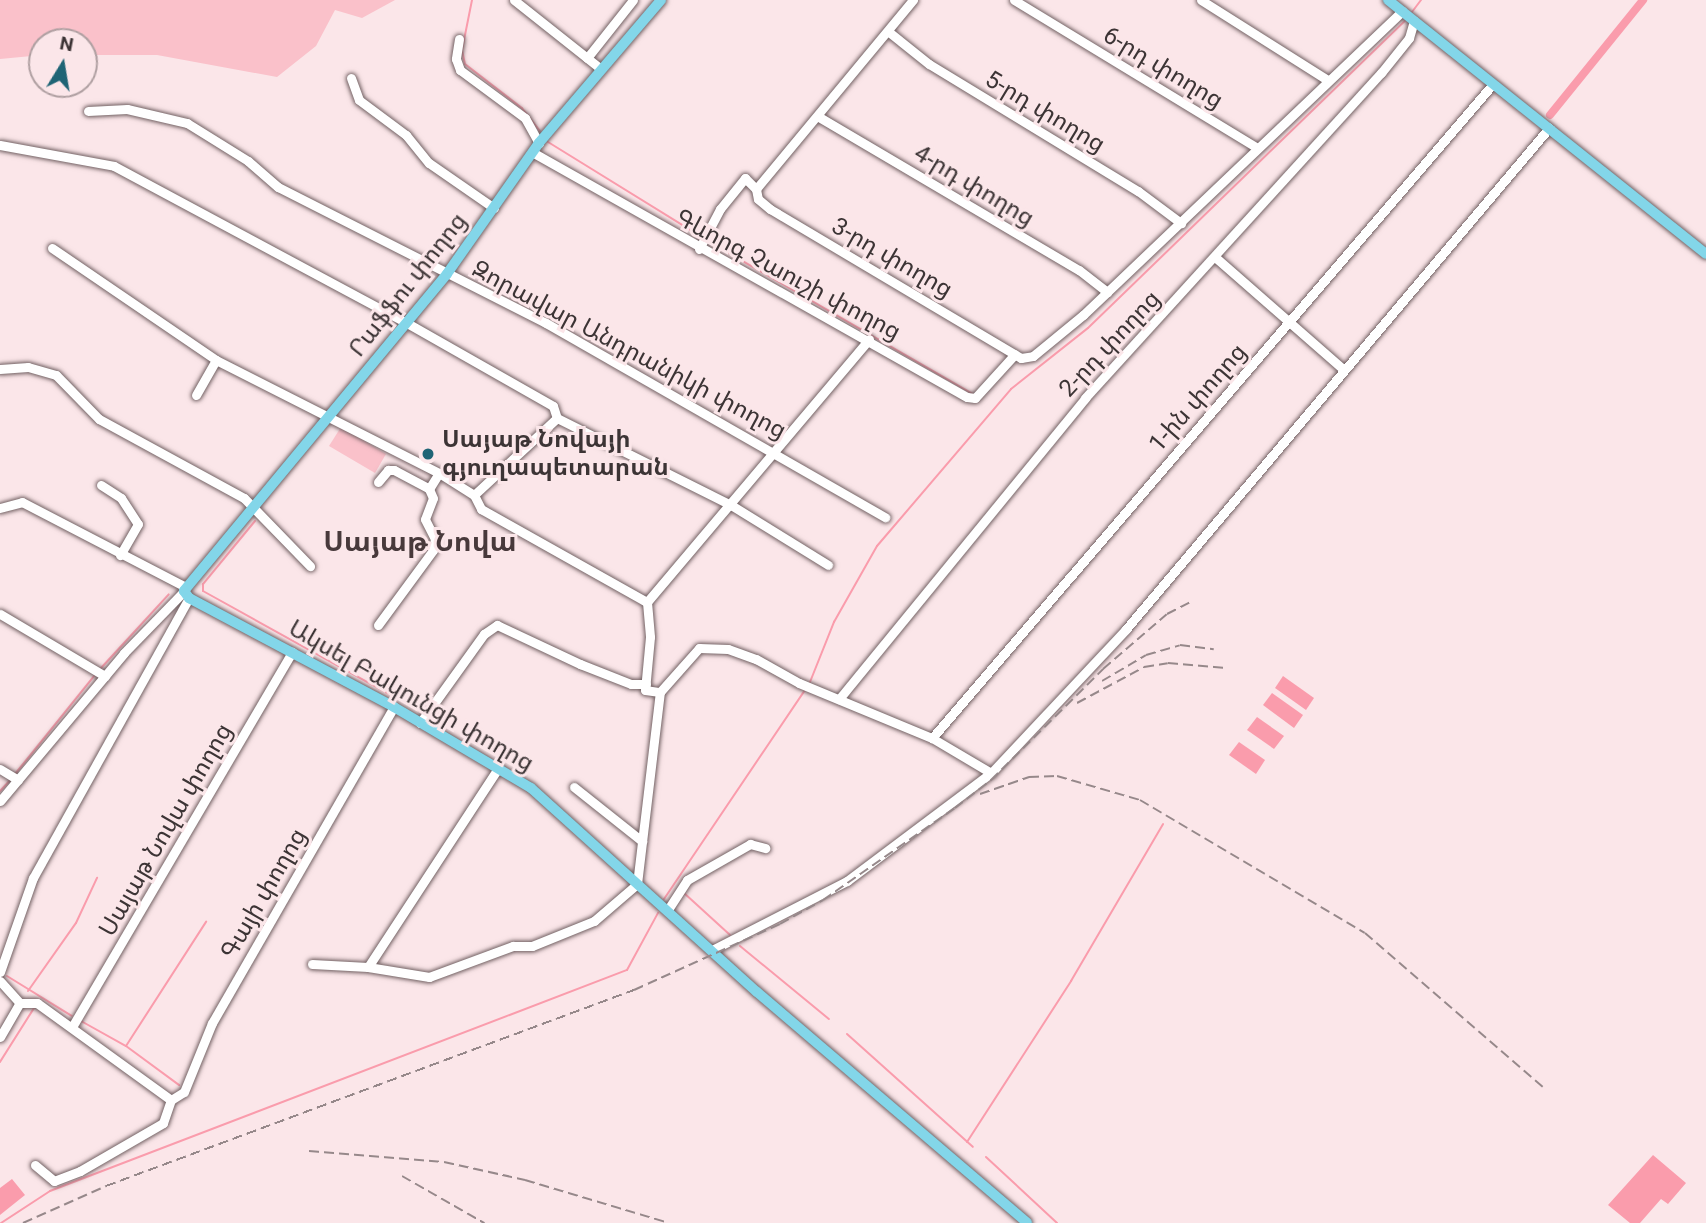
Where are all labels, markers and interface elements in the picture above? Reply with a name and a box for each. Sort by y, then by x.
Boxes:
street label: 6-րդ փողոց [1098,21,1228,115]
north arrow [28,28,98,98]
text: N [58,31,75,56]
street label: 5-րդ փողոց [980,65,1110,159]
street label: 4-րդ փողոց [909,139,1039,233]
street label: Գևորգ Չաուշի փողոց [670,203,906,347]
street label: Րաֆֆու փողոց [343,207,473,363]
street label: 3-րդ փողոց [826,212,958,304]
street label: Զորավար Անդրանիկի փողոց [467,255,791,445]
street label: 2-րդ փողոց [1053,285,1167,403]
street label: 1-ին փողոց [1143,338,1253,458]
place label: Սայաթ Նովայի գյուղապետարան [442,426,669,482]
marker: Սայաթ Նովայի գյուղապետարան [420,446,436,462]
district label: Սայաթ Նովա [323,525,517,559]
street label: Ակսել Բակունցի փողոց [283,614,539,778]
street label: Սայաթ Նովա փողոց [93,719,239,941]
street label: Գայի փողոց [215,824,313,964]

